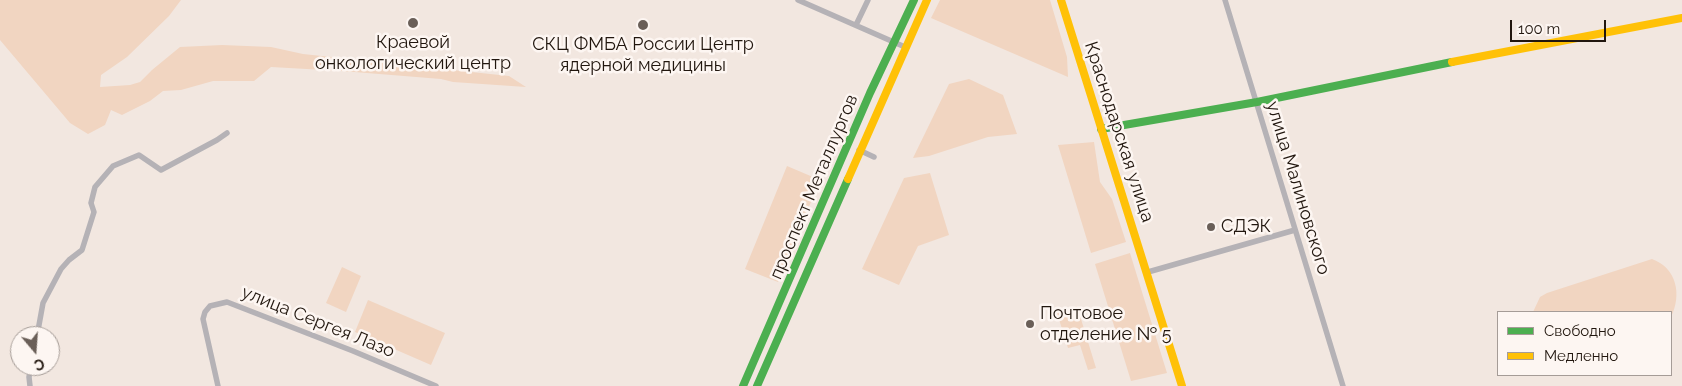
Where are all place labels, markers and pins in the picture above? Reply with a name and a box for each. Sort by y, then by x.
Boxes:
marker: Краевой онкологический центр [406,16,420,30]
marker: СКЦ ФМБА России Центр ядерной медицины [636,18,650,32]
place label: Краевой онкологический центр [315,32,511,74]
place label: СКЦ ФМБА России Центр ядерной медицины [532,34,754,76]
place label: СДЭК [1221,216,1271,238]
marker: СДЭК [1205,221,1217,233]
place label: Почтовое отделение № 5 [1040,303,1171,346]
marker: Почтовое отделение № 5 [1024,318,1036,330]

